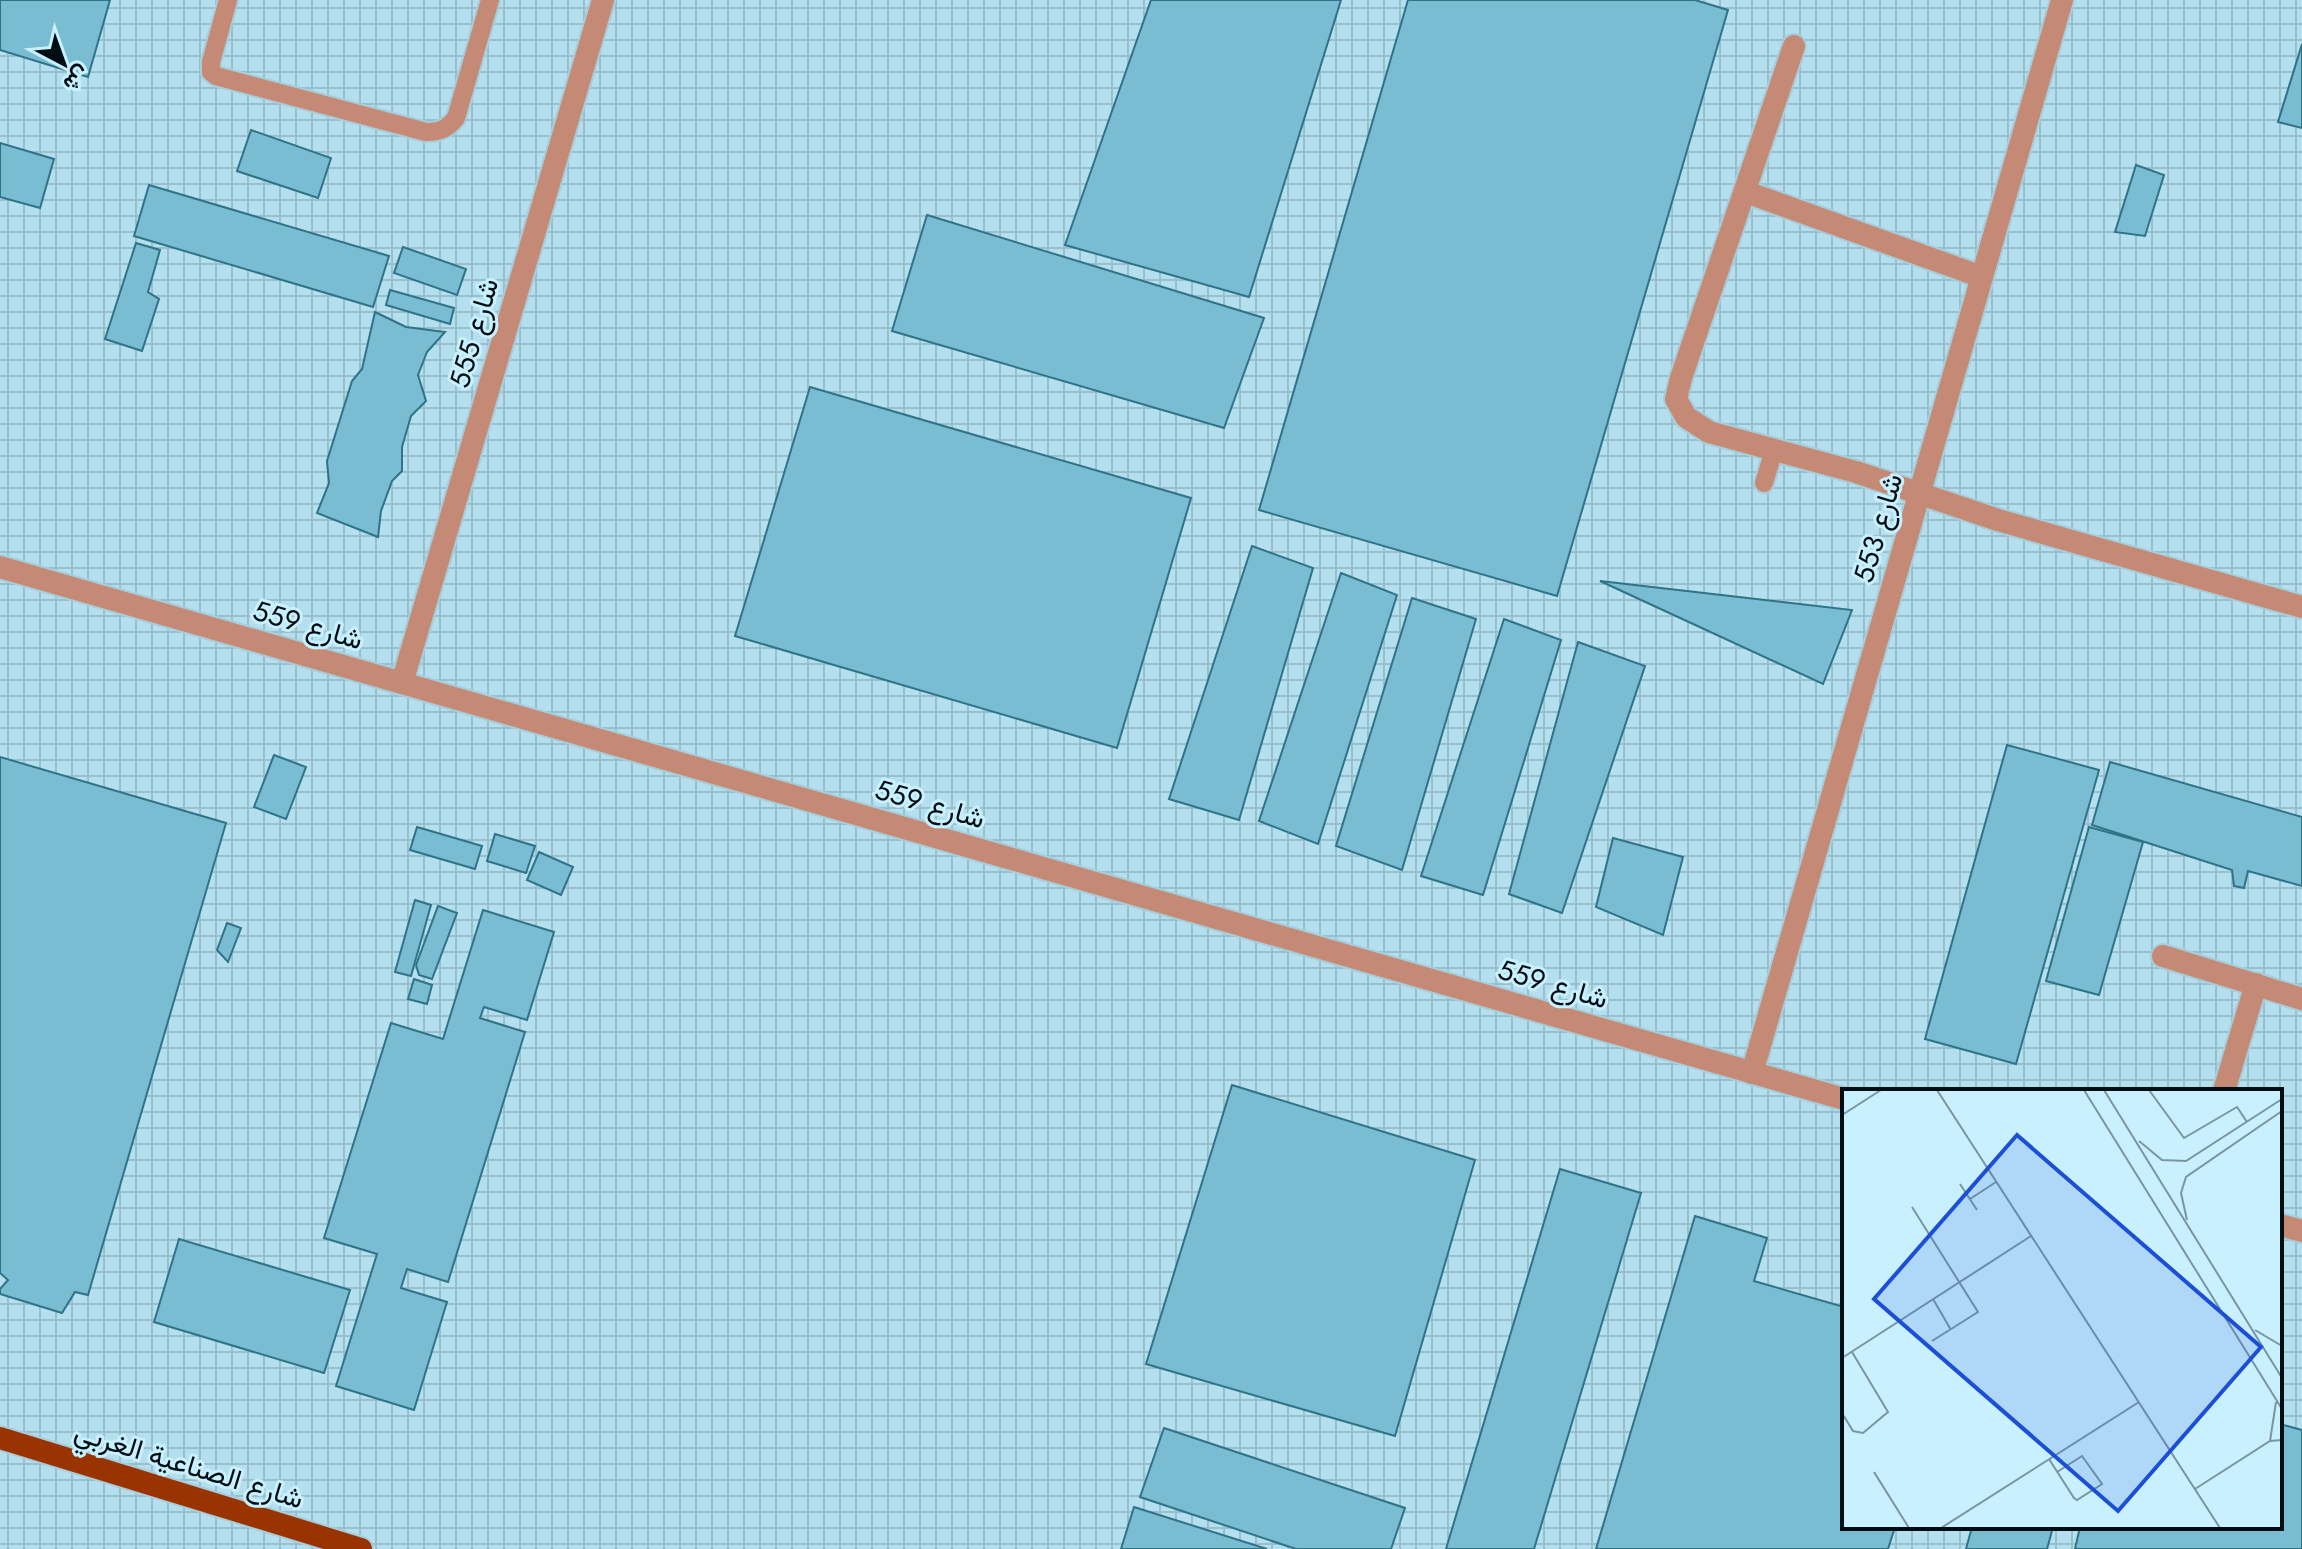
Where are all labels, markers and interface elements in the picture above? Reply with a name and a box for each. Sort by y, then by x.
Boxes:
north arrow [24,24,104,104]
text: ش [57,58,98,100]
street label: شارع 555 [439,273,509,393]
street label: شارع 553 [1843,469,1913,587]
street label: شارع 559 [248,590,368,660]
street label: شارع 559 [870,769,990,839]
street label: شارع 559 [1493,949,1613,1019]
inset map [1842,1089,2282,1529]
street label: شارع الصناعية الغربي [69,1411,309,1521]

